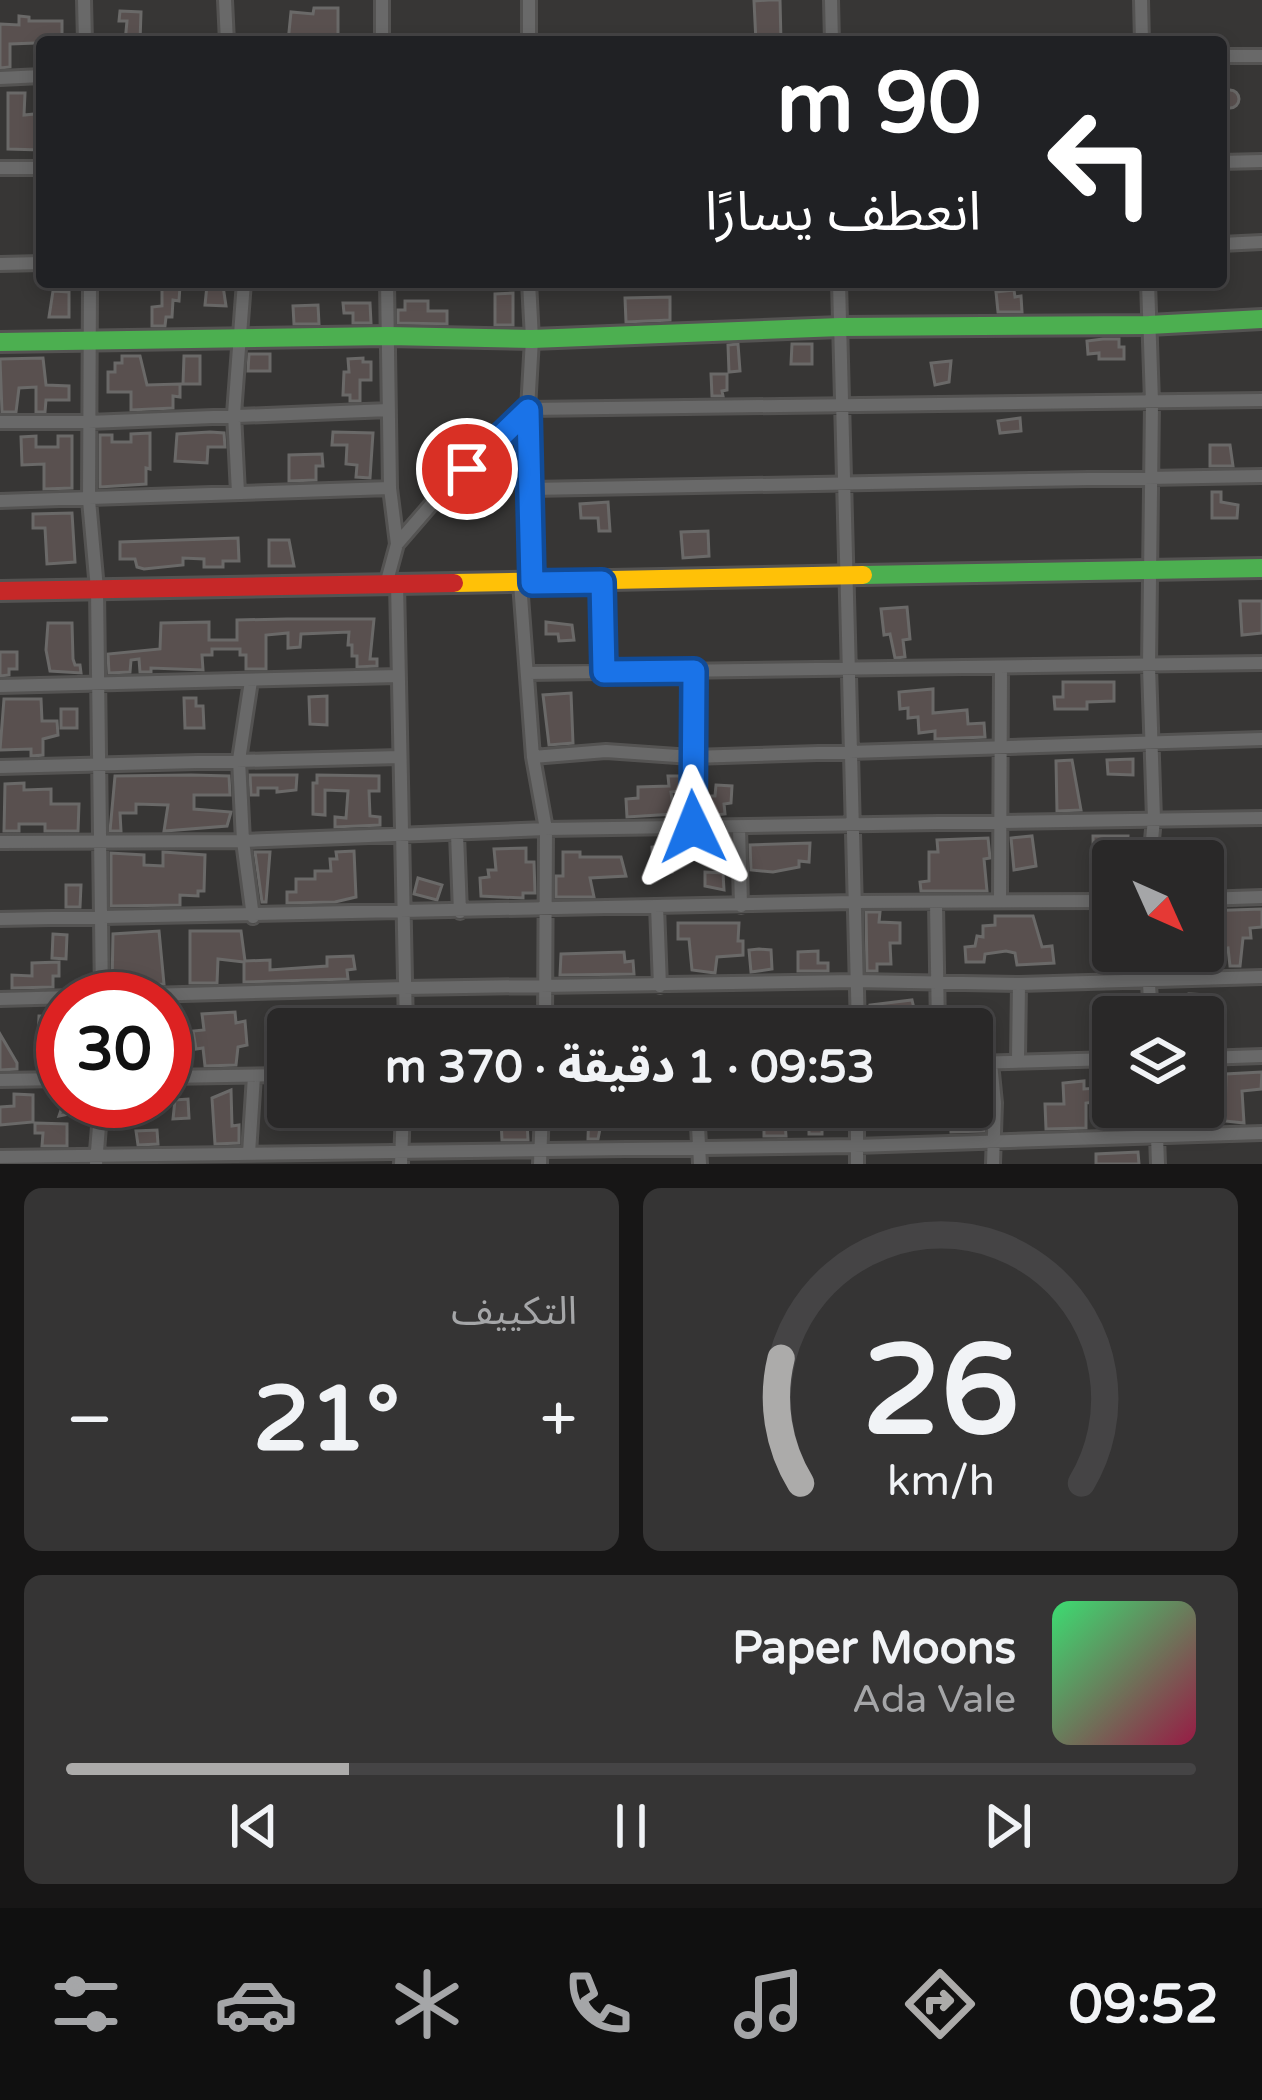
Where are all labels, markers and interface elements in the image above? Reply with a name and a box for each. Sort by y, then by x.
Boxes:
text: 90 m [777,54,981,155]
icon: left [1023,84,1179,240]
text: انعطف يسارًا [705,180,981,245]
pin [416,418,518,520]
icon: arrive [434,436,500,502]
position arrow [630,764,756,890]
north arrow [1092,840,1224,972]
map controls [1092,840,1224,1128]
speed limit sign: 30 [36,972,192,1128]
button: layers [1092,996,1224,1128]
text: 09:53 · 1 دقيقة · 370 m [385,1041,875,1095]
text: التكييف [451,1288,577,1335]
text: 26 [862,1317,1019,1468]
text: 21° [253,1366,400,1475]
text: − [66,1380,113,1460]
text: + [540,1380,577,1460]
text: km/h [887,1455,994,1506]
text: Paper Moons [732,1622,1016,1676]
text: Ada Vale [852,1676,1016,1723]
icon: previous [221,1793,287,1859]
icon: pause [598,1793,664,1859]
icon: next [975,1793,1041,1859]
icon: filters [44,1962,128,2046]
icon: car [214,1962,298,2046]
icon: climate [385,1962,469,2046]
icon: phone [556,1962,640,2046]
icon: music [727,1962,811,2046]
icon: directions [898,1962,982,2046]
text: 09:52 [1069,1972,1219,2037]

